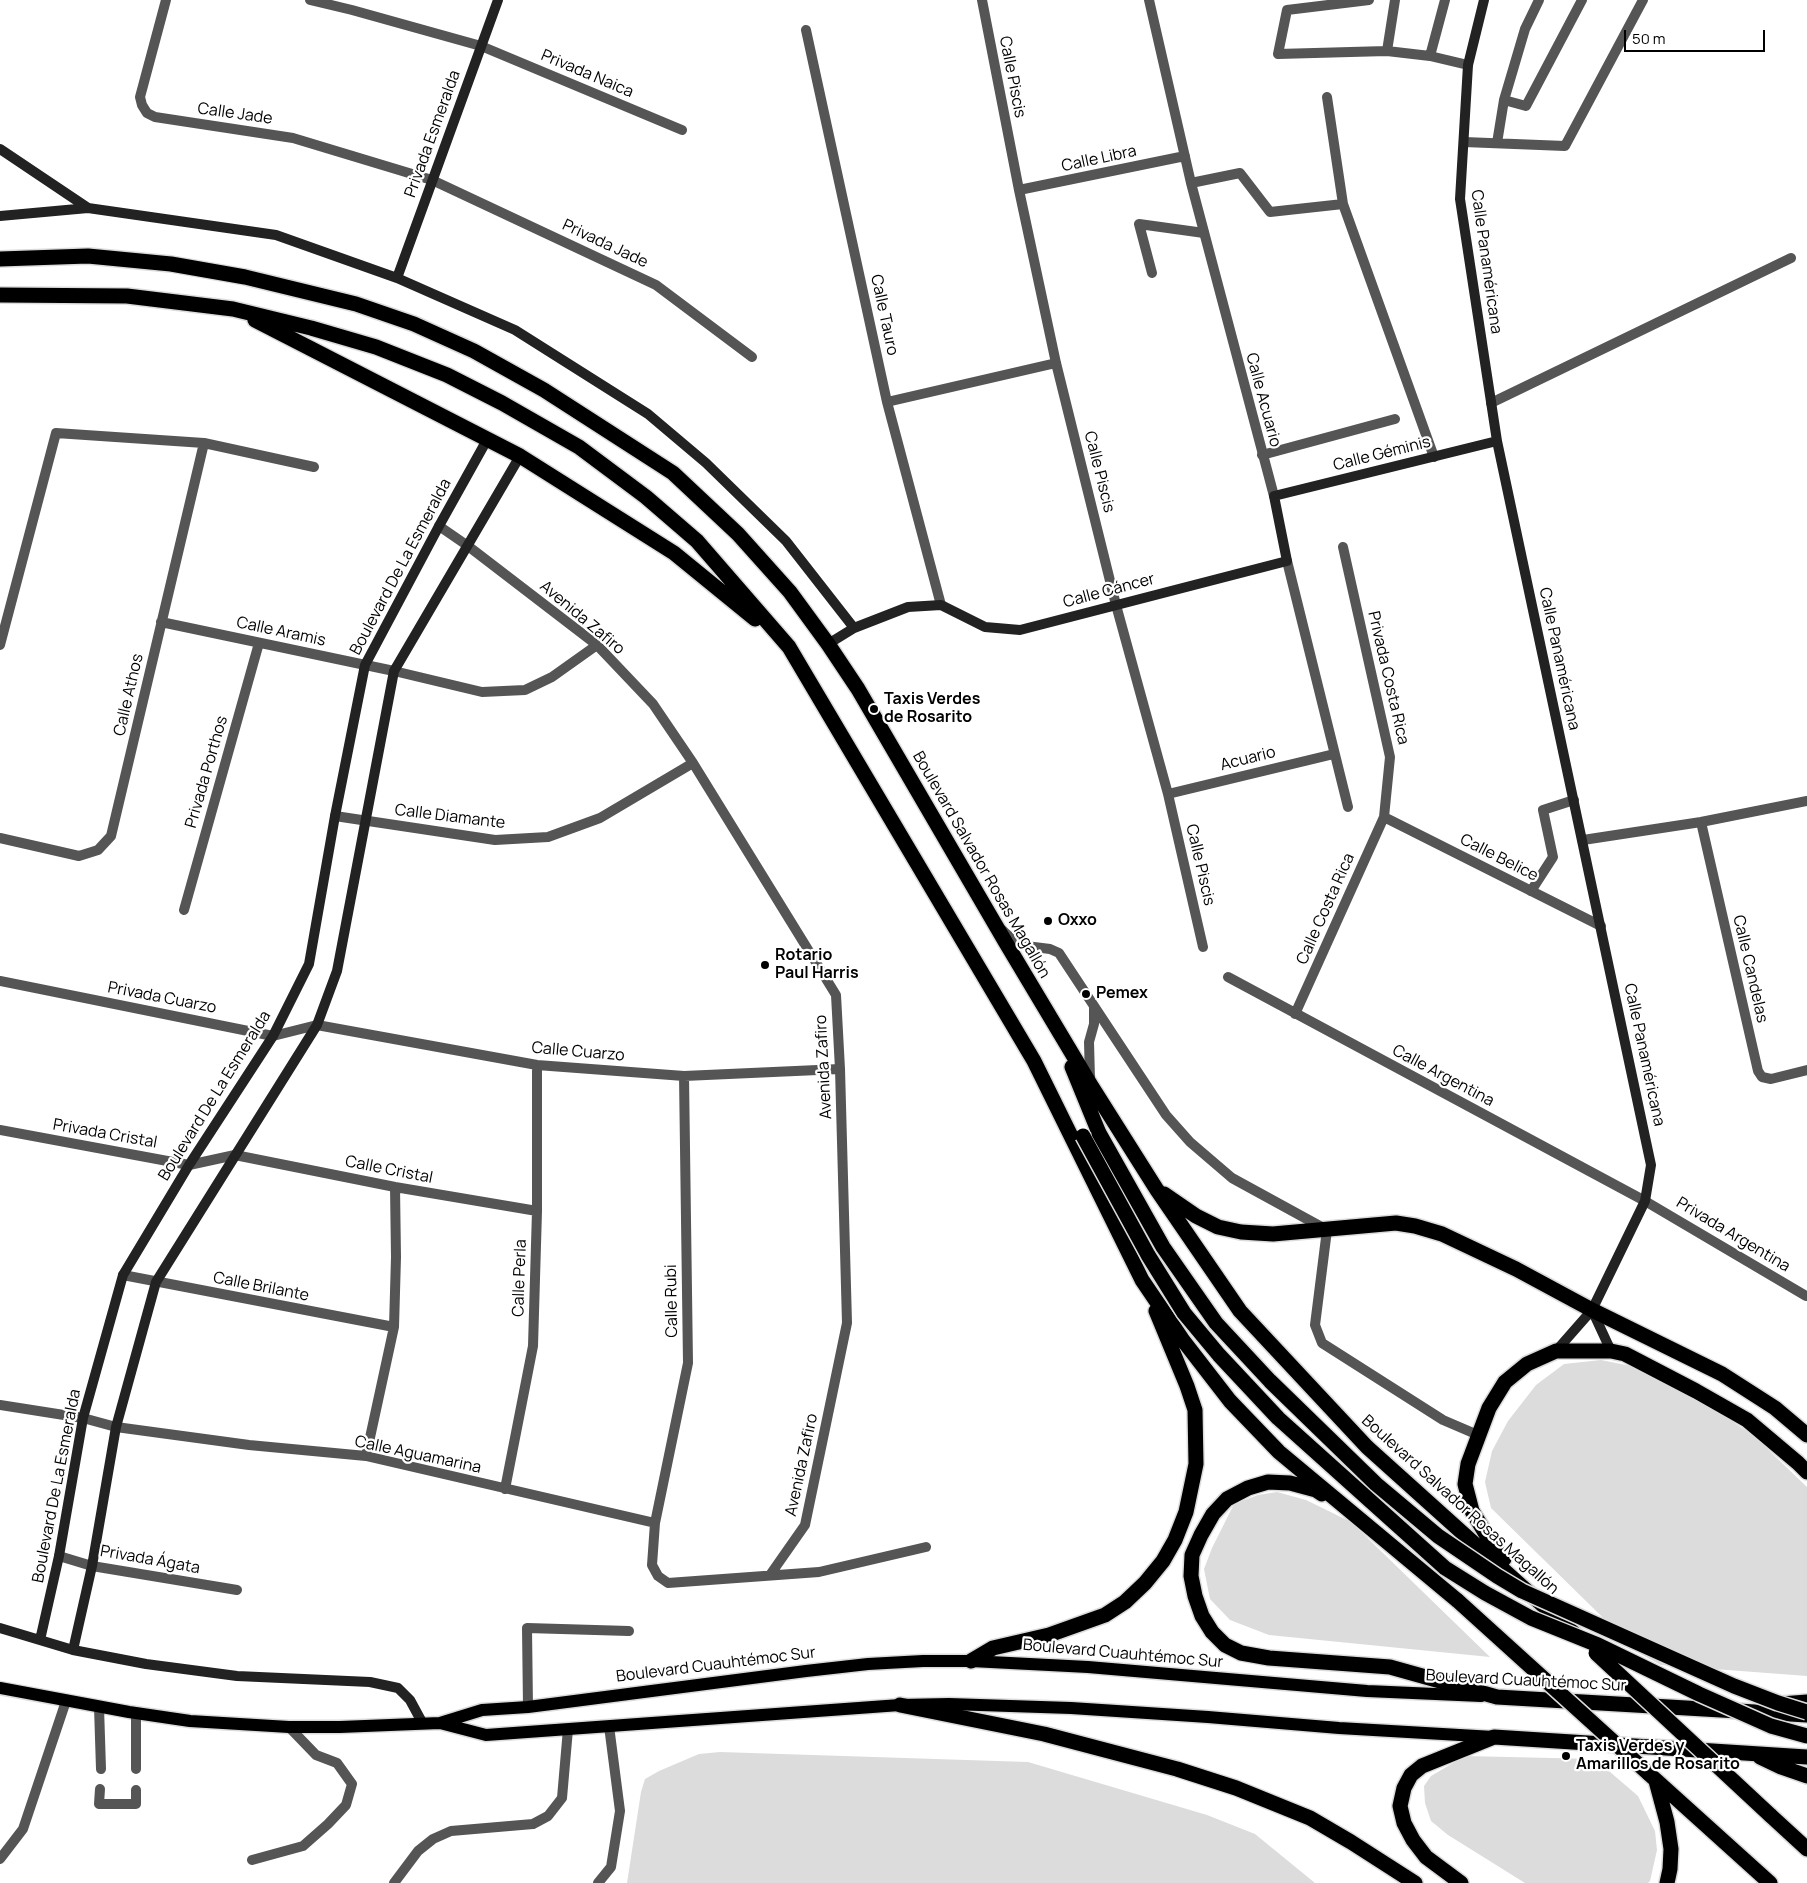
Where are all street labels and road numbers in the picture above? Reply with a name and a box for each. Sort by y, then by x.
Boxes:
street label: Calle Piscis [995,34,1029,120]
street label: Privada Naica [538,46,636,102]
street label: Privada Esmeralda [401,68,465,200]
street label: Calle Jade [196,99,274,129]
street label: Calle Libra [1060,142,1138,176]
street label: Calle Panaméricana [1466,189,1506,335]
street label: Privada Jade [559,216,651,272]
street label: Calle Tauro [866,273,902,357]
street label: Calle Acuario [1241,351,1285,449]
street label: Calle Piscis [1080,429,1118,515]
street label: Calle Géminis [1331,433,1433,475]
street label: Boulevard De La Esmeralda [346,476,456,658]
street label: Calle Cáncer [1061,570,1157,612]
street label: Avenida Zafiro [536,577,628,659]
street label: Calle Panaméricana [1534,586,1584,732]
street label: Privada Costa Rica [1363,609,1413,747]
street label: Calle Aramis [235,613,327,651]
street label: Calle Athos [110,652,148,738]
street label: Privada Porthos [182,714,232,830]
street label: Acuario [1218,743,1278,775]
street label: Boulevard Salvador Rosas Magallón [908,748,1054,982]
street label: Calle Diamante [394,801,506,833]
street label: Calle Piscis [1181,822,1219,908]
street label: Calle Belice [1457,830,1541,886]
street label: Calle Costa Rica [1293,850,1359,968]
street label: Calle Candelas [1728,913,1772,1025]
street label: Privada Cuarzo [106,978,218,1018]
street label: Calle Panaméricana [1619,982,1669,1128]
street label: Boulevard De La Esmeralda [155,1007,275,1185]
street label: Avenida Zafiro [812,1014,836,1120]
street label: Calle Cuarzo [531,1038,625,1066]
street label: Calle Argentina [1389,1041,1497,1111]
street label: Privada Cristal [51,1115,159,1153]
street label: Calle Cristal [344,1152,434,1188]
street label: Privada Argentina [1673,1193,1793,1277]
street label: Calle Perla [509,1239,531,1317]
street label: Calle Rubi [662,1264,682,1338]
street label: Calle Brilante [211,1268,311,1306]
street label: Boulevard De La Esmeralda [29,1388,85,1584]
street label: Boulevard Salvador Rosas Magallón [1357,1411,1563,1599]
street label: Avenida Zafiro [782,1412,822,1518]
street label: Calle Aguamarina [353,1432,483,1478]
street label: Privada Ágata [99,1542,201,1578]
street label: Boulevard Cuauhtémoc Sur [1022,1636,1224,1672]
street label: Boulevard Cuauhtémoc Sur [615,1643,817,1687]
street label: Boulevard Cuauhtémoc Sur [1425,1666,1627,1696]

